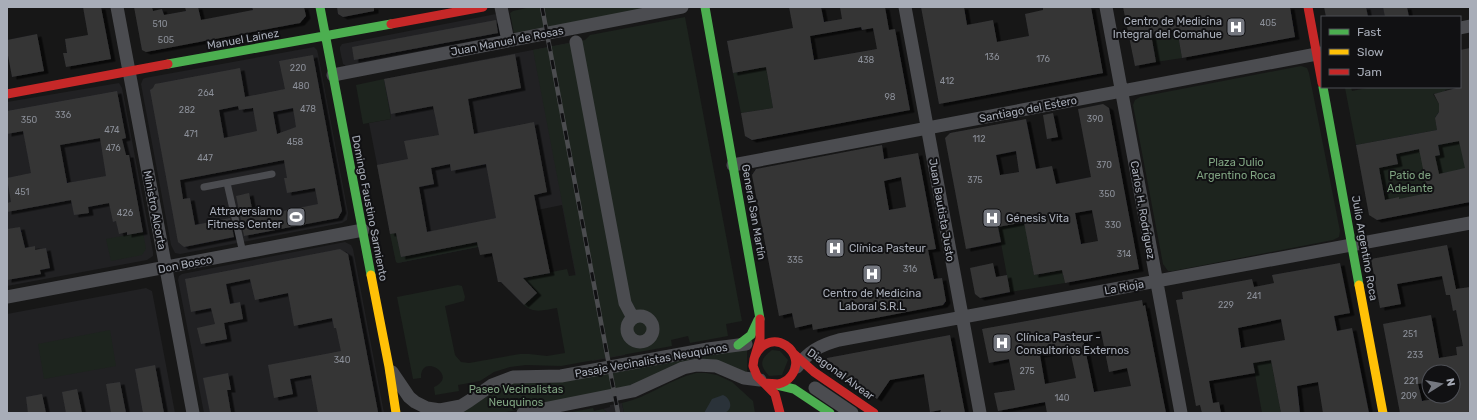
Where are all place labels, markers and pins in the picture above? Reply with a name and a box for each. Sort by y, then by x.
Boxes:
place label: Centro de Medicina Integral del Comahue [1113,15,1222,41]
hospital icon: Centro de Medicina Integral del Comahue [1225,16,1247,38]
place label: Attraversiamo Fitness Center [207,205,283,231]
sports icon: Attraversiamo Fitness Center [285,206,307,228]
hospital icon: Génesis Vita [981,207,1003,229]
place label: Génesis Vita [1006,212,1069,225]
hospital icon: Clínica Pasteur [824,237,846,259]
place label: Clínica Pasteur [849,242,927,255]
hospital icon: Centro de Medicina Laboral S.R.L [861,263,883,285]
place label: Centro de Medicina Laboral S.R.L [823,287,921,313]
place label: Clínica Pasteur - Consultorios Externos [1016,331,1130,357]
hospital icon: Clínica Pasteur - Consultorios Externos [991,332,1013,354]

